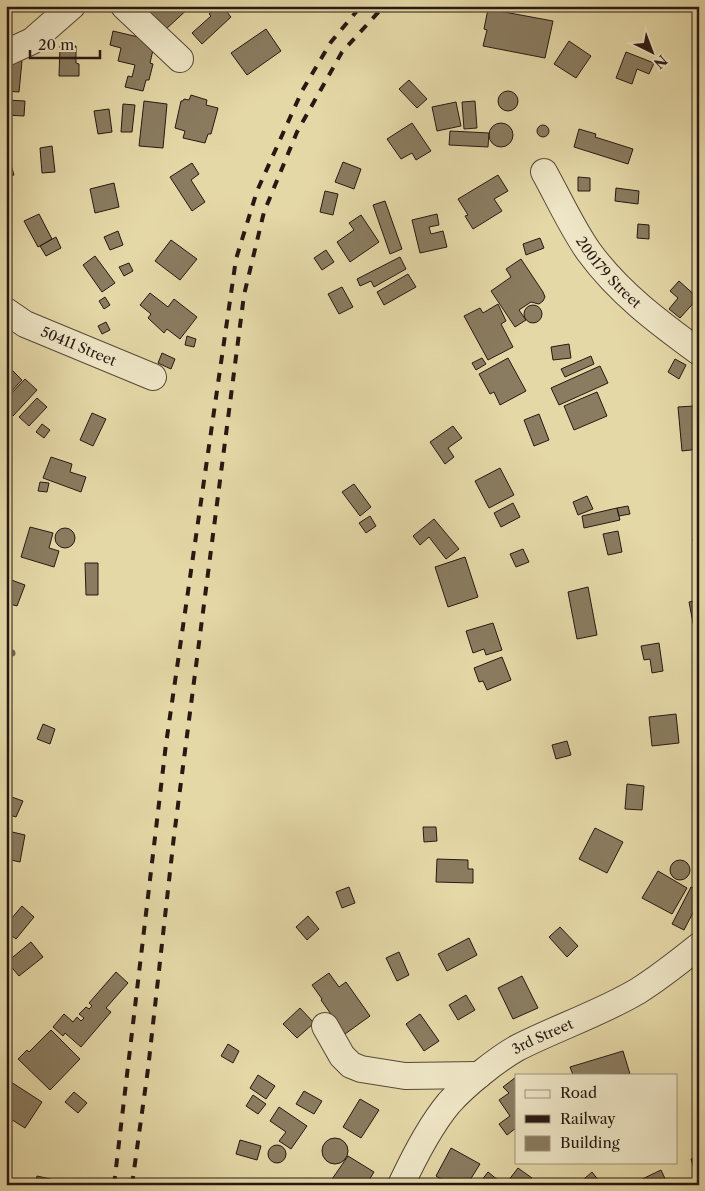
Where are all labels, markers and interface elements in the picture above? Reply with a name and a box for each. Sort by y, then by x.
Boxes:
scale bar [30,28,100,60]
north arrow [628,28,678,78]
text: 20 m [38,35,74,54]
text: N [650,51,671,72]
street label: 200179 Street [572,233,645,312]
street label: 50411 Street [38,323,119,370]
street label: 3rd Street [508,1015,576,1058]
legend [515,1074,678,1164]
text: Road [560,1083,597,1102]
text: Railway [560,1109,616,1128]
text: Building [560,1133,620,1152]

